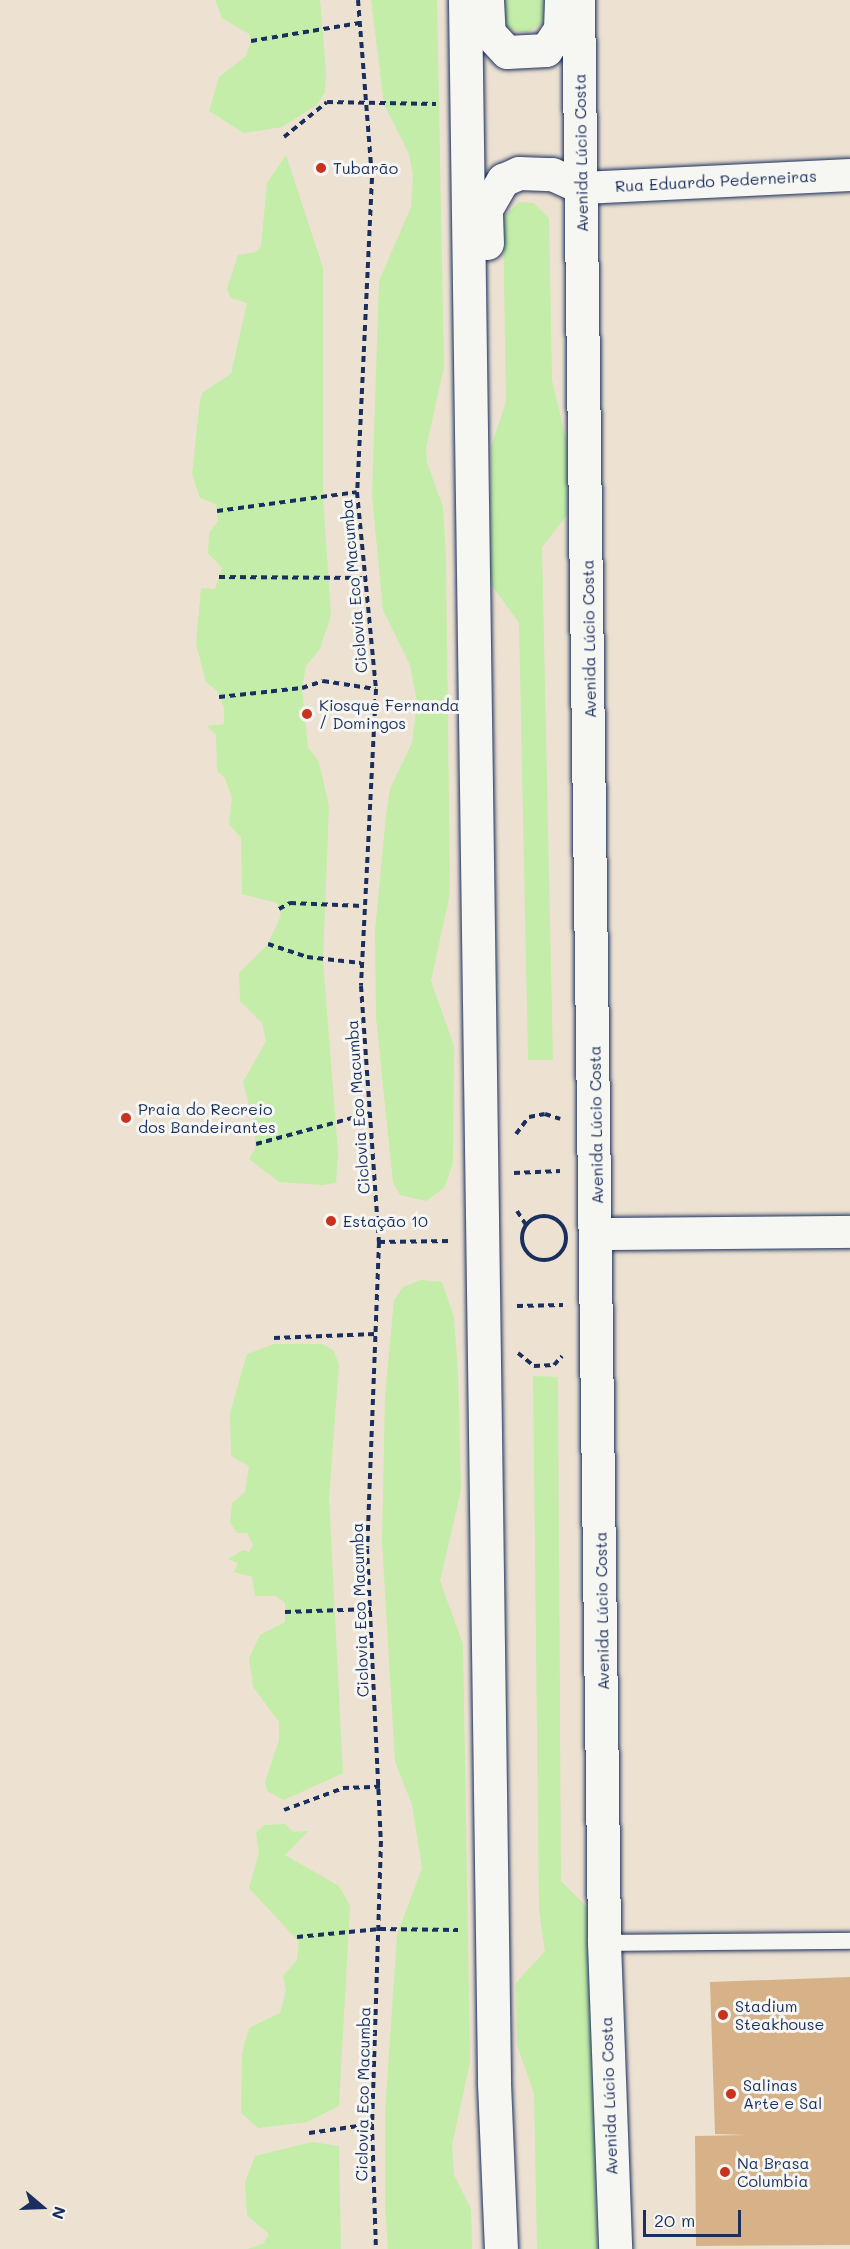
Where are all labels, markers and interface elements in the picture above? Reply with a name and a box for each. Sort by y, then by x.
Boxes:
street label: Avenida Lúcio Costa [570,74,592,232]
place label: Tubarão [333,158,398,178]
marker: Tubarão [314,161,328,175]
street label: Rua Eduardo Pederneiras [615,166,817,196]
street label: Ciclovia Eco Macumba [337,498,371,674]
street label: Avenida Lúcio Costa [578,560,600,718]
place label: Kiosque Fernanda / Domingos [319,695,460,733]
marker: Kiosque Fernanda / Domingos [300,707,314,721]
street label: Ciclovia Eco Macumba [342,1019,374,1195]
street label: Avenida Lúcio Costa [585,1046,607,1204]
place label: Praia do Recreio dos Bandeirantes [138,1099,276,1137]
marker: Praia do Recreio dos Bandeirantes [119,1111,133,1125]
place label: Estação 10 [343,1211,428,1231]
marker: Estação 10 [324,1214,338,1228]
street label: Ciclovia Eco Macumba [347,1522,373,1698]
street label: Avenida Lúcio Costa [591,1532,613,1690]
place label: Stadium Steakhouse [735,1996,824,2034]
street label: Ciclovia Eco Macumba [352,2007,374,2181]
marker: Stadium Steakhouse [716,2008,730,2022]
street label: Avenida Lúcio Costa [597,2016,621,2176]
place label: Salinas Arte e Sal [743,2075,822,2113]
marker: Salinas Arte e Sal [724,2087,738,2101]
place label: Na Brasa Columbia [737,2153,810,2191]
marker: Na Brasa Columbia [718,2165,732,2179]
north arrow [12,2177,72,2237]
scale bar [646,2198,744,2236]
text: N [48,2204,71,2222]
text: 20 m [654,2208,695,2232]

